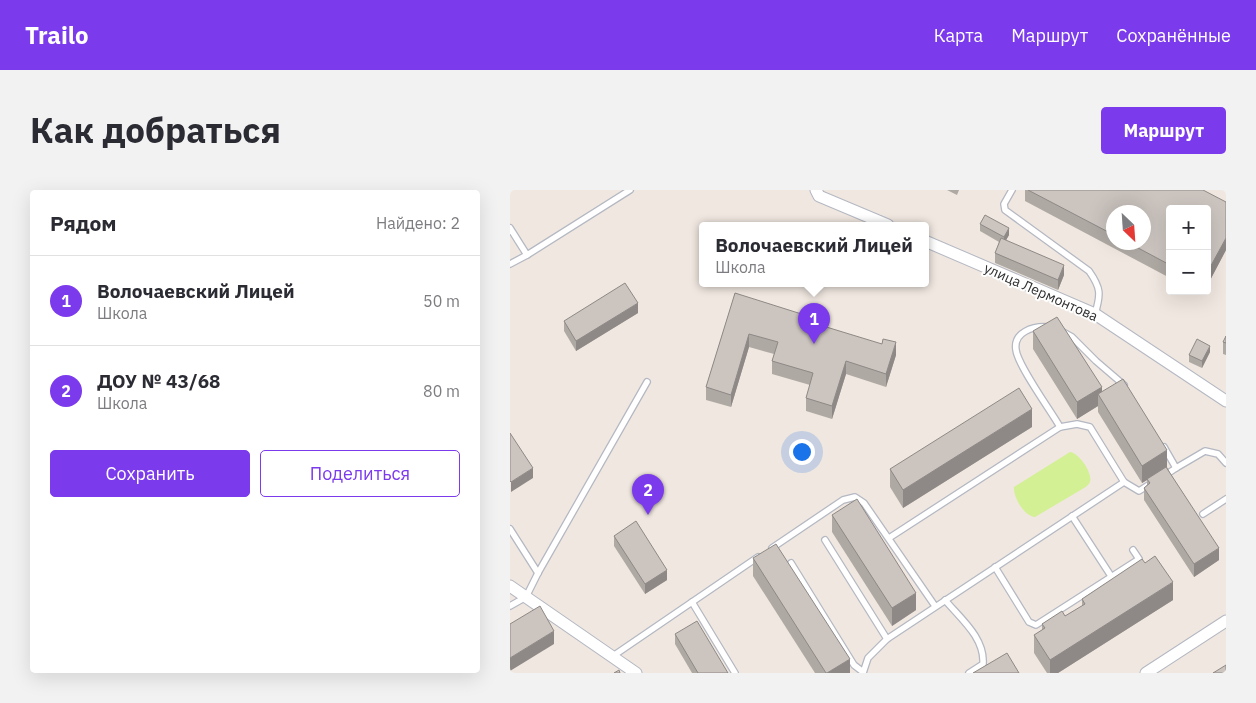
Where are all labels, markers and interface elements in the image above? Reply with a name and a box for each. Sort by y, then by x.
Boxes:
text: Trailo [25,19,89,51]
text: Карта [934,24,983,47]
text: Маршрут [1011,24,1088,47]
text: Сохранённые [1116,24,1231,47]
text: Как добраться [30,107,281,153]
button: Маршрут [1101,107,1226,154]
north arrow [1106,205,1151,250]
map controls [1166,205,1211,295]
button: + [1166,205,1211,250]
text: Рядом [50,209,117,237]
text: Найдено: 2 [376,213,460,233]
popup [699,222,929,287]
text: Волочаевский Лицей [715,233,913,257]
button: − [1166,250,1211,295]
text: Школа [715,257,766,277]
street label: улица Лермонтова [981,259,1101,325]
text: Волочаевский Лицей [97,279,295,303]
text: 1 [61,291,71,311]
text: 50 m [423,291,460,311]
text: Школа [97,303,147,323]
pin: 1 [798,303,830,344]
text: ДОУ № 43/68 [97,369,220,393]
text: 2 [61,381,71,401]
text: 80 m [423,381,460,401]
text: Школа [97,393,147,413]
your location [789,439,815,465]
button: Сохранить [50,450,250,497]
button: Поделиться [260,450,460,497]
pin: 2 [632,474,664,515]

